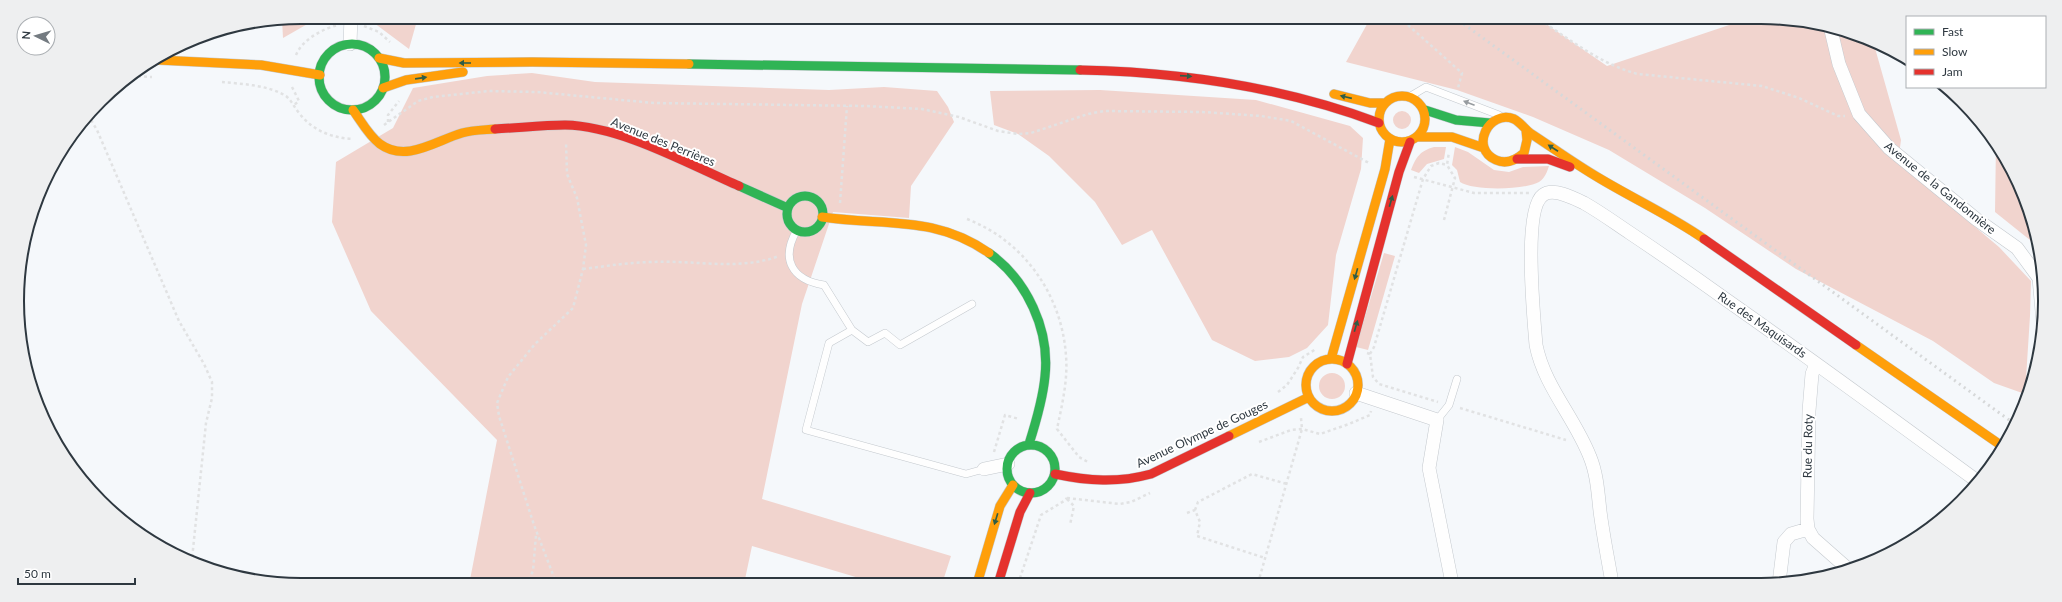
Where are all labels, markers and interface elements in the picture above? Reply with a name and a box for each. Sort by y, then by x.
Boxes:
north arrow [16,16,56,56]
legend [1906,16,2046,88]
text: Fast [1942,24,1964,39]
text: N [19,30,32,40]
text: Slow [1942,44,1968,59]
one-way arrow [458,60,471,66]
text: Jam [1942,64,1963,79]
one-way arrow [1180,73,1192,80]
one-way arrow [415,75,427,81]
one-way arrow [1340,94,1352,100]
one-way arrow [1462,99,1474,105]
street label: Avenue des Perrières [609,114,717,169]
street label: Avenue de la Gandonnière [1882,138,1999,237]
one-way arrow [1548,144,1558,152]
one-way arrow [1388,195,1394,207]
one-way arrow [1352,268,1358,280]
street label: Rue des Maquisards [1715,288,1810,361]
one-way arrow [1353,320,1359,332]
street label: Avenue Olympe de Gouges [1134,396,1270,471]
street label: Rue du Roty [1799,413,1816,478]
one-way arrow [993,514,999,526]
scale bar [18,560,135,586]
text: 50 m [24,566,51,581]

